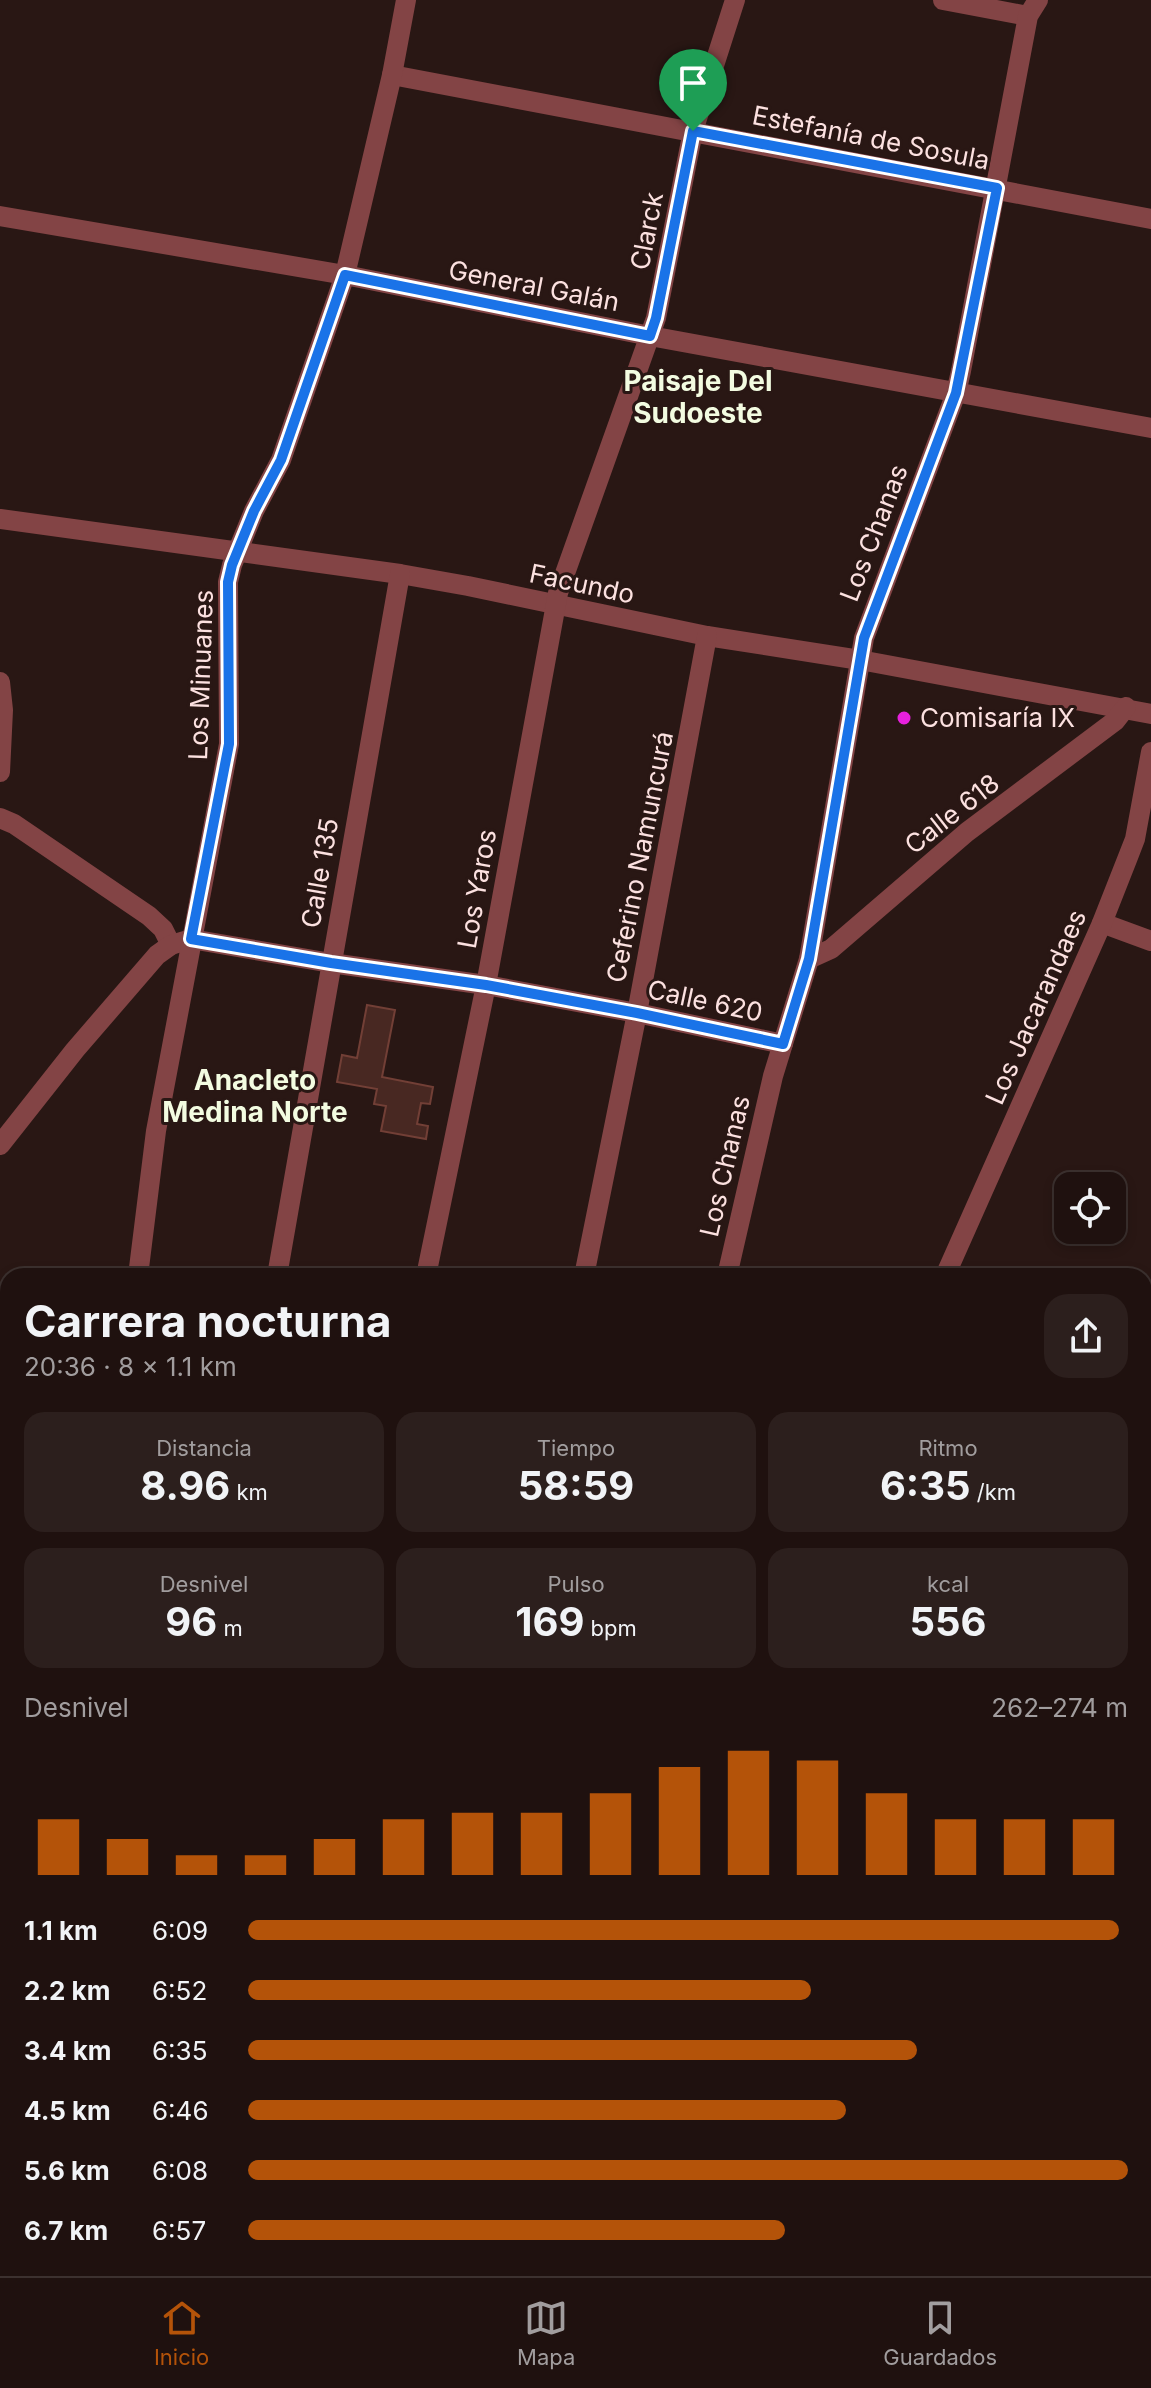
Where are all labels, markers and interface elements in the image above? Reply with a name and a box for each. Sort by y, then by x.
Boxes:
pin [659,49,727,131]
icon: arrive [671,61,715,105]
street label: Estefanía de Sosula [750,99,992,176]
street label: Clarck [624,189,669,272]
street label: General Galán [446,254,622,317]
district label: Paisaje Del Sudoeste [624,364,772,430]
street label: Los Chanas [833,460,914,606]
street label: Facundo [527,557,637,610]
street label: Los Minuanes [182,589,219,761]
place label: Comisaría IX [920,702,1075,733]
marker: Comisaría IX [895,709,913,727]
street label: Ceferino Namuncurá [600,729,679,985]
street label: Calle 618 [898,767,1005,860]
street label: Calle 135 [295,816,344,930]
street label: Los Yaros [451,827,502,951]
street label: Los Jacarandaes [979,905,1092,1109]
street label: Calle 620 [645,973,766,1028]
district label: Anacleto Medina Norte [162,1063,348,1129]
street label: Los Chanas [693,1092,756,1240]
map controls [1054,1172,1126,1244]
button: locate [1054,1172,1126,1244]
text: Carrera nocturna [24,1294,392,1348]
button: share [1044,1294,1128,1378]
text: 20:36 · 8 × 1.1 km [24,1351,237,1382]
text: Distancia [156,1435,252,1461]
text: Tiempo [537,1435,615,1461]
text: Ritmo [918,1435,978,1461]
text: 8.96 [140,1461,230,1510]
text: 58:59 [518,1461,634,1510]
text: 6:35 [880,1461,971,1510]
text: km [230,1479,268,1505]
text: /km [971,1479,1016,1505]
text: Desnivel [160,1571,248,1597]
text: Pulso [547,1571,605,1597]
text: kcal [927,1571,969,1597]
text: 96 [165,1597,217,1646]
text: 169 [515,1597,584,1646]
text: 556 [909,1597,987,1646]
text: m [217,1615,243,1641]
text: bpm [584,1615,637,1641]
text: Desnivel [24,1692,129,1723]
text: 262–274 m [991,1692,1128,1723]
text: 1.1 km [24,1915,98,1946]
text: 6:09 [152,1915,208,1946]
text: 2.2 km [24,1975,110,2006]
text: 6:52 [152,1975,207,2006]
text: 3.4 km [24,2035,111,2066]
text: 6:35 [152,2035,207,2066]
text: 4.5 km [24,2095,111,2126]
text: 6:46 [152,2095,209,2126]
text: 5.6 km [24,2155,110,2186]
text: 6:08 [152,2155,208,2186]
text: 6.7 km [24,2215,108,2246]
text: 6:57 [152,2215,206,2246]
tab: Inicio [154,2296,209,2370]
tab: Mapa [517,2296,575,2370]
tab: Guardados [883,2296,997,2370]

